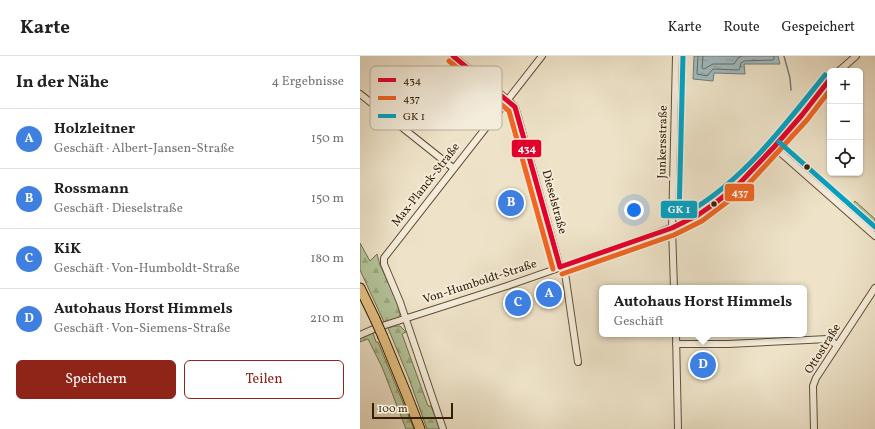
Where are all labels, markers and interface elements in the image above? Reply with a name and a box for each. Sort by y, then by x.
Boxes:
text: Karte [20,15,70,41]
text: Karte [668,18,702,37]
text: Route [724,18,760,37]
text: Gespeichert [782,18,855,37]
legend [370,66,502,130]
map controls [827,68,863,176]
button: + [827,68,863,104]
text: In der Nähe [16,71,109,94]
text: 4 Ergebnisse [271,73,344,91]
text: 434 [403,74,422,89]
text: 437 [403,92,420,107]
button: − [827,104,863,140]
street label: Junkersstraße [654,105,672,179]
text: GK 1 [403,110,425,125]
text: Holzleitner [54,119,135,140]
text: A [24,130,34,148]
text: 150 m [311,130,344,148]
line badge: 434 [511,139,542,158]
text: Geschäft · Albert-Jansen-Straße [54,140,234,158]
street label: Max-Planck-Straße [388,140,464,230]
button: locate [827,140,863,176]
text: 434 [518,142,537,157]
unlabelled marker [802,162,812,172]
street label: Dieselstraße [538,168,570,236]
text: Rossmann [54,179,129,200]
line badge: 437 [724,183,755,202]
text: 437 [731,186,749,201]
pin: B [498,188,524,218]
text: B [25,190,33,208]
text: 150 m [311,190,344,208]
unlabelled marker [709,199,719,209]
text: Geschäft · Dieselstraße [54,200,183,218]
your location [624,200,644,220]
line badge: GK 1 [660,200,698,219]
text: GK 1 [668,203,690,218]
text: KiK [54,239,81,260]
text: C [25,250,33,268]
text: 180 m [310,250,344,268]
street label: Von-Humboldt-Straße [421,256,539,308]
text: Geschäft · Von-Humboldt-Straße [54,260,240,278]
pin: A [536,279,562,309]
popup [599,285,807,337]
pin: C [505,288,531,318]
text: Autohaus Horst Himmels [614,292,792,313]
text: Autohaus Horst Himmels [54,299,233,320]
text: D [24,310,34,328]
text: 210 m [310,310,344,328]
text: Geschäft [614,313,664,331]
text: Geschäft · Von-Siemens-Straße [54,320,230,338]
street label: Ottostraße [801,321,845,377]
pin: D [690,350,716,380]
button: Speichern [16,360,176,399]
button: Teilen [184,360,344,399]
scale bar [372,401,453,420]
text: 100 m [378,402,408,417]

